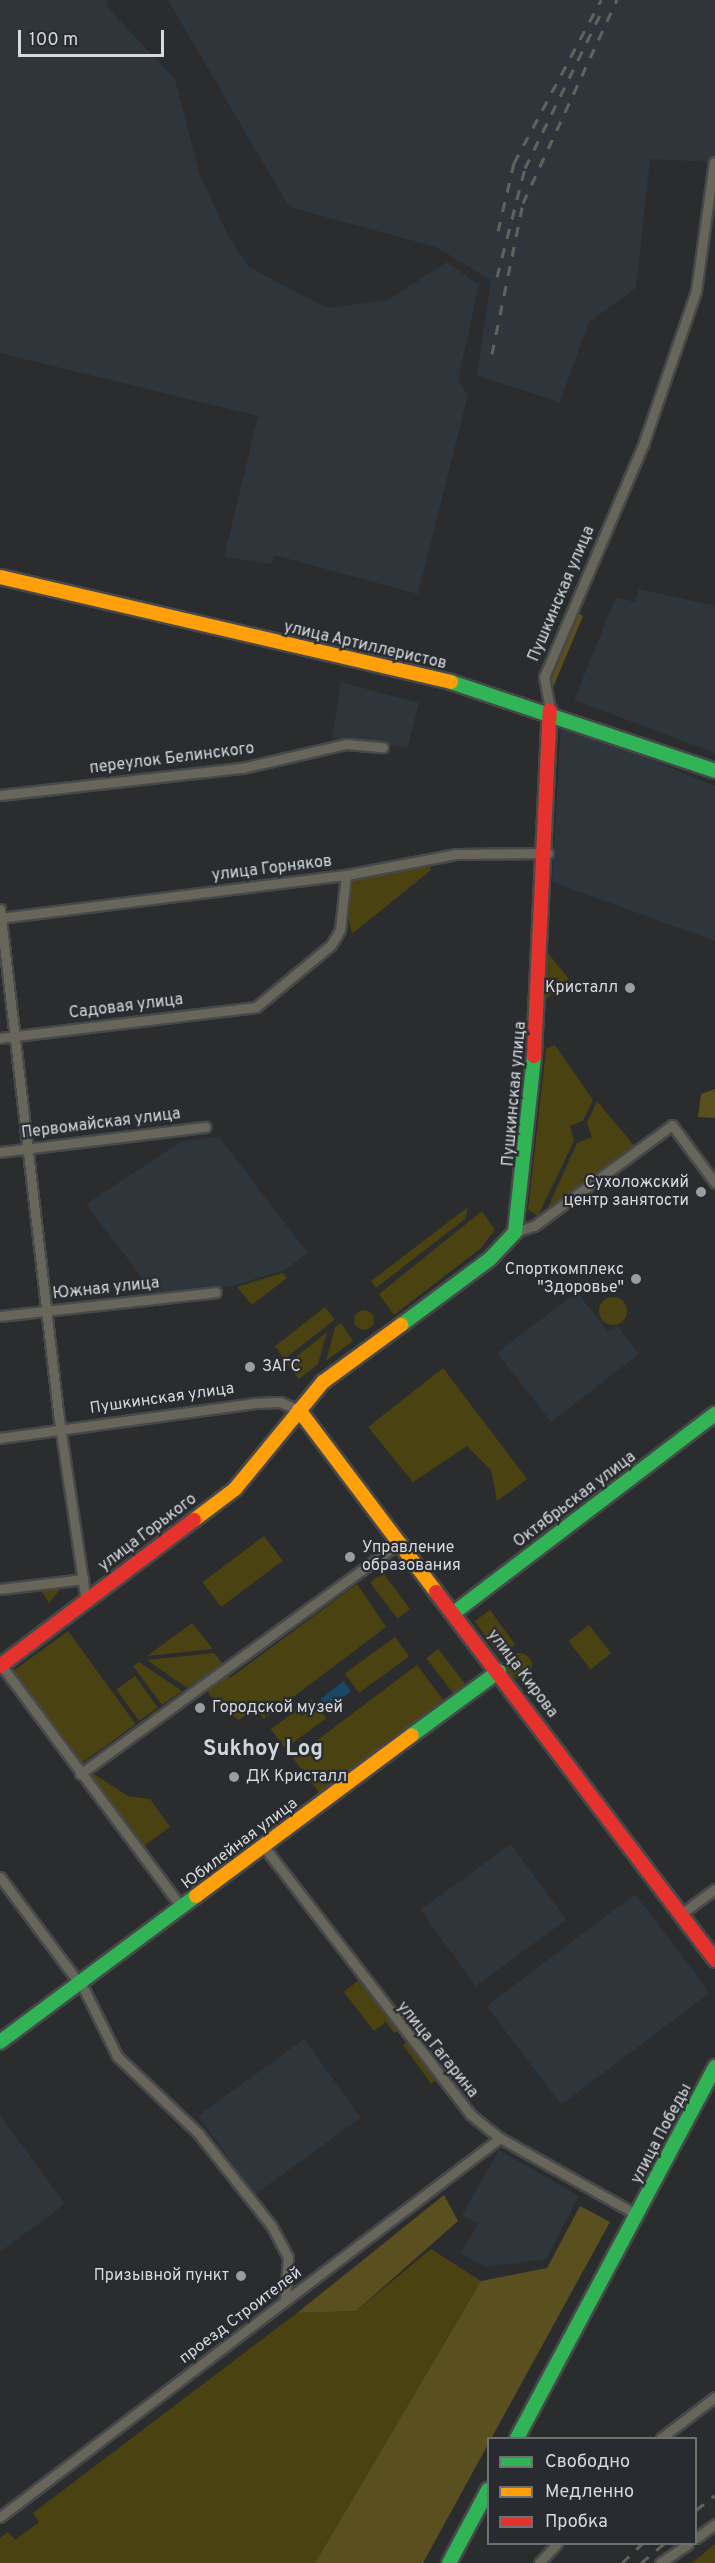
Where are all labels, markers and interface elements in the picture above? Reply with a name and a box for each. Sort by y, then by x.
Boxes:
scale bar [21,18,166,56]
text: 100 m [29,29,78,52]
street label: Пушкинская улица [525,523,599,665]
street label: улица Артиллеристов [281,618,449,674]
street label: переулок Белинского [88,739,256,779]
street label: улица Горняков [211,852,333,886]
place label: Кристалл [545,978,618,998]
marker: Кристалл [623,981,637,995]
street label: Садовая улица [68,990,184,1024]
street label: Пушкинская улица [499,1021,531,1167]
street label: Первомайская улица [20,1105,182,1143]
place label: Сухоложский центр занятости [564,1173,689,1211]
marker: Сухоложский центр занятости [694,1185,708,1199]
place label: Спорткомплекс "Здоровье" [505,1260,624,1298]
marker: Спорткомплекс "Здоровье" [629,1272,643,1286]
street label: Южная улица [52,1274,160,1304]
place label: ЗАГС [262,1357,301,1377]
marker: ЗАГС [243,1360,257,1374]
street label: Пушкинская улица [89,1379,235,1419]
street label: Октябрьская улица [510,1448,640,1552]
street label: улица Горького [95,1490,201,1576]
place label: Управление образования [362,1538,461,1576]
marker: Управление образования [343,1550,357,1564]
street label: улица Кирова [483,1626,561,1722]
place label: Городской музей [212,1698,343,1718]
marker: Городской музей [193,1701,207,1715]
district label: Sukhoy Log [203,1737,323,1763]
place label: ДК Кристалл [246,1767,347,1787]
marker: ДК Кристалл [227,1770,241,1784]
street label: Юбилейная улица [178,1794,302,1894]
street label: улица Гагарина [392,1998,482,2102]
street label: улица Победы [628,2081,696,2187]
street label: проезд Строителей [176,2264,306,2368]
place label: Призывной пункт [94,2266,229,2286]
marker: Призывной пункт [234,2269,248,2283]
legend [487,2437,697,2545]
text: Свободно [545,2451,630,2474]
text: Медленно [545,2481,634,2504]
text: Пробка [545,2511,608,2534]

